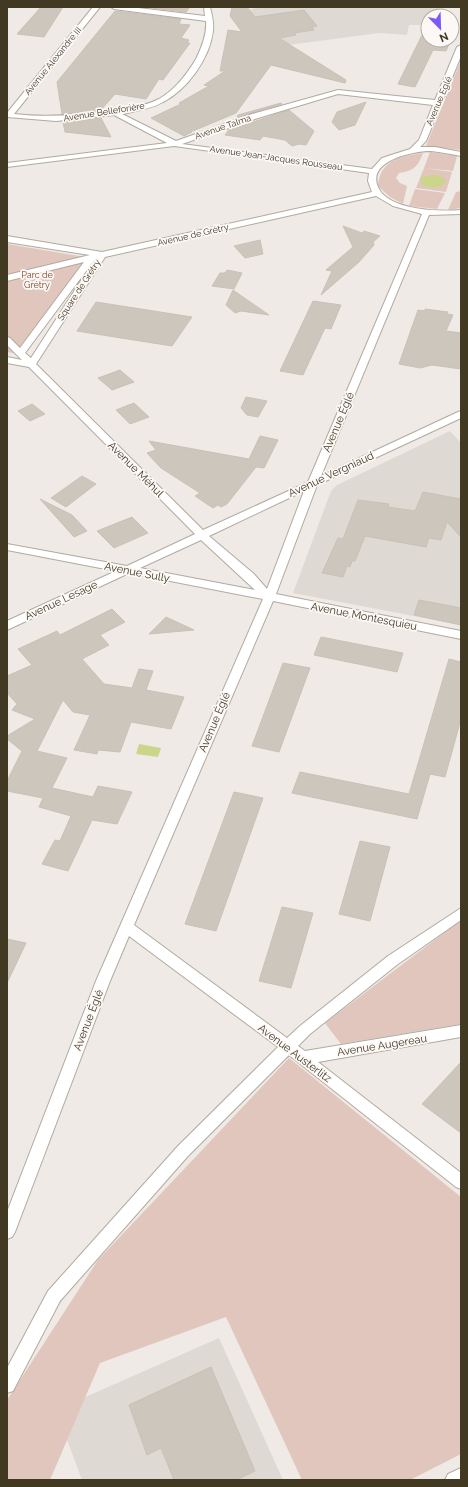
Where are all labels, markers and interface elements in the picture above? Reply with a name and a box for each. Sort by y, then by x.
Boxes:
north arrow [420,8,460,48]
street label: Avenue Alexandre III [22,25,84,97]
text: N [437,29,450,44]
street label: Avenue Eglé [424,74,454,127]
street label: Avenue Belleforière [63,101,146,123]
street label: Avenue Talma [194,113,252,141]
street label: Avenue Jean-Jacques Rousseau [209,144,343,172]
street label: Avenue de Grétry [156,222,230,248]
street label: Square de Grétry [56,257,103,322]
park label: Parc de Grétry [21,270,54,290]
street label: Avenue Églé [319,389,357,454]
street label: Avenue Méhul [105,439,166,500]
street label: Avenue Vergniaud [286,449,376,500]
street label: Avenue Sully [103,560,171,585]
street label: Avenue Lesage [23,578,100,623]
street label: Avenue Montesquieu [310,600,418,633]
street label: Avenue Églé [195,689,233,754]
street label: Avenue Églé [70,987,106,1052]
street label: Avenue Austerlitz [255,1022,334,1086]
street label: Avenue Augereau [336,1032,428,1059]

